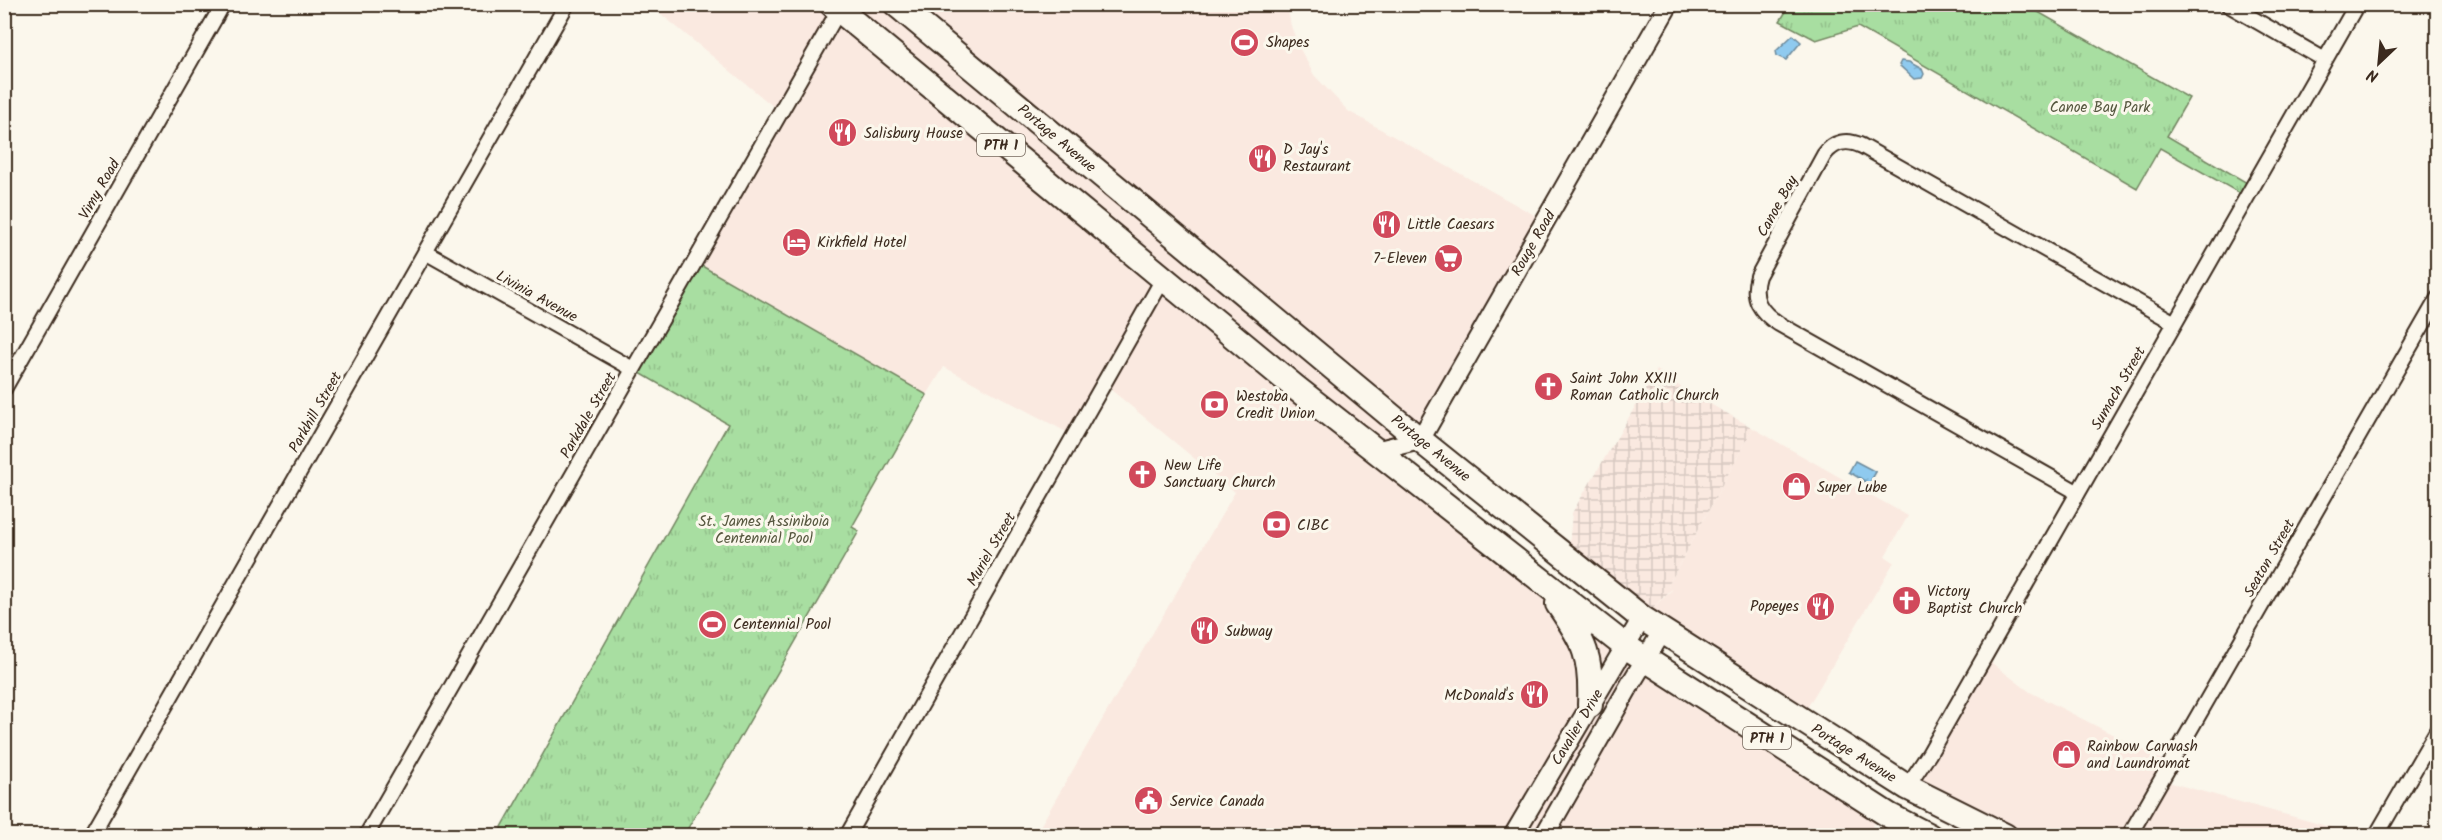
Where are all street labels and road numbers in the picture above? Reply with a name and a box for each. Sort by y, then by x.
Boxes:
street label: Portage Avenue [1012,98,1101,179]
road number: PTH 1 [977,134,1025,156]
street label: Vimy Road [73,154,127,224]
street label: Canoe Bay [1751,170,1805,242]
street label: Rouge Road [1505,206,1563,281]
street label: Livinia Avenue [491,264,582,329]
street label: Sumach Street [2085,342,2153,435]
street label: Parkhill Street [283,367,349,458]
street label: Parkdale Street [554,368,623,463]
street label: Portage Avenue [1385,409,1476,489]
street label: Muriel Street [961,508,1023,591]
street label: Seaton Street [2238,515,2302,602]
street label: Cavalier Drive [1546,684,1610,770]
street label: Portage Avenue [1806,718,1901,790]
road number: PTH 1 [1743,727,1791,749]

